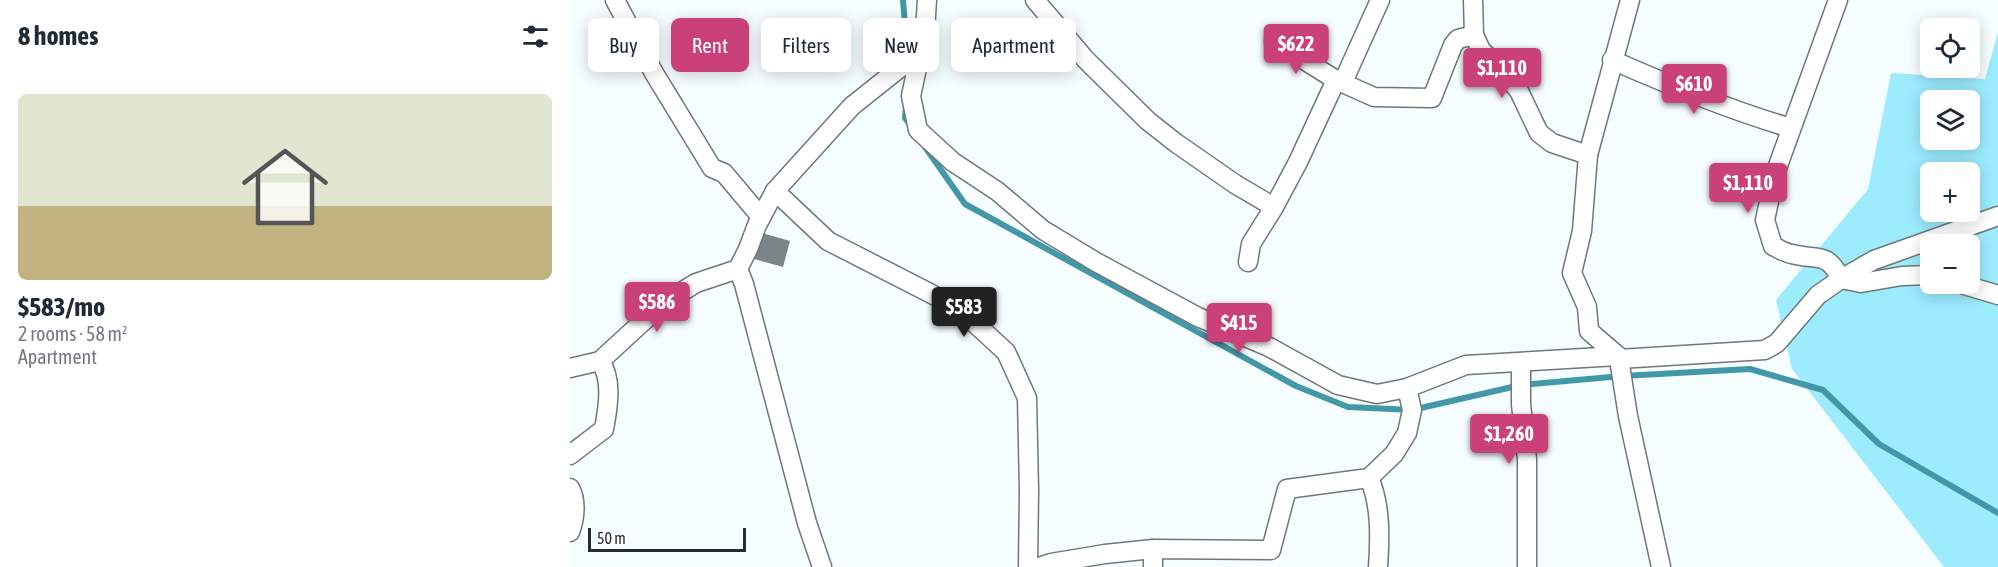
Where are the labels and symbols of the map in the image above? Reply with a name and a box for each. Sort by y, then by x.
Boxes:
pin: $622 [1260,24,1332,75]
pin: $1,110 [1453,48,1551,99]
pin: $610 [1658,64,1730,115]
pin: $1,110 [1699,163,1797,214]
pin: $586 [621,282,693,333]
pin: $583 [928,287,1000,338]
pin: $415 [1203,303,1275,354]
pin: $1,260 [1460,414,1558,465]
scale bar [588,525,746,552]

